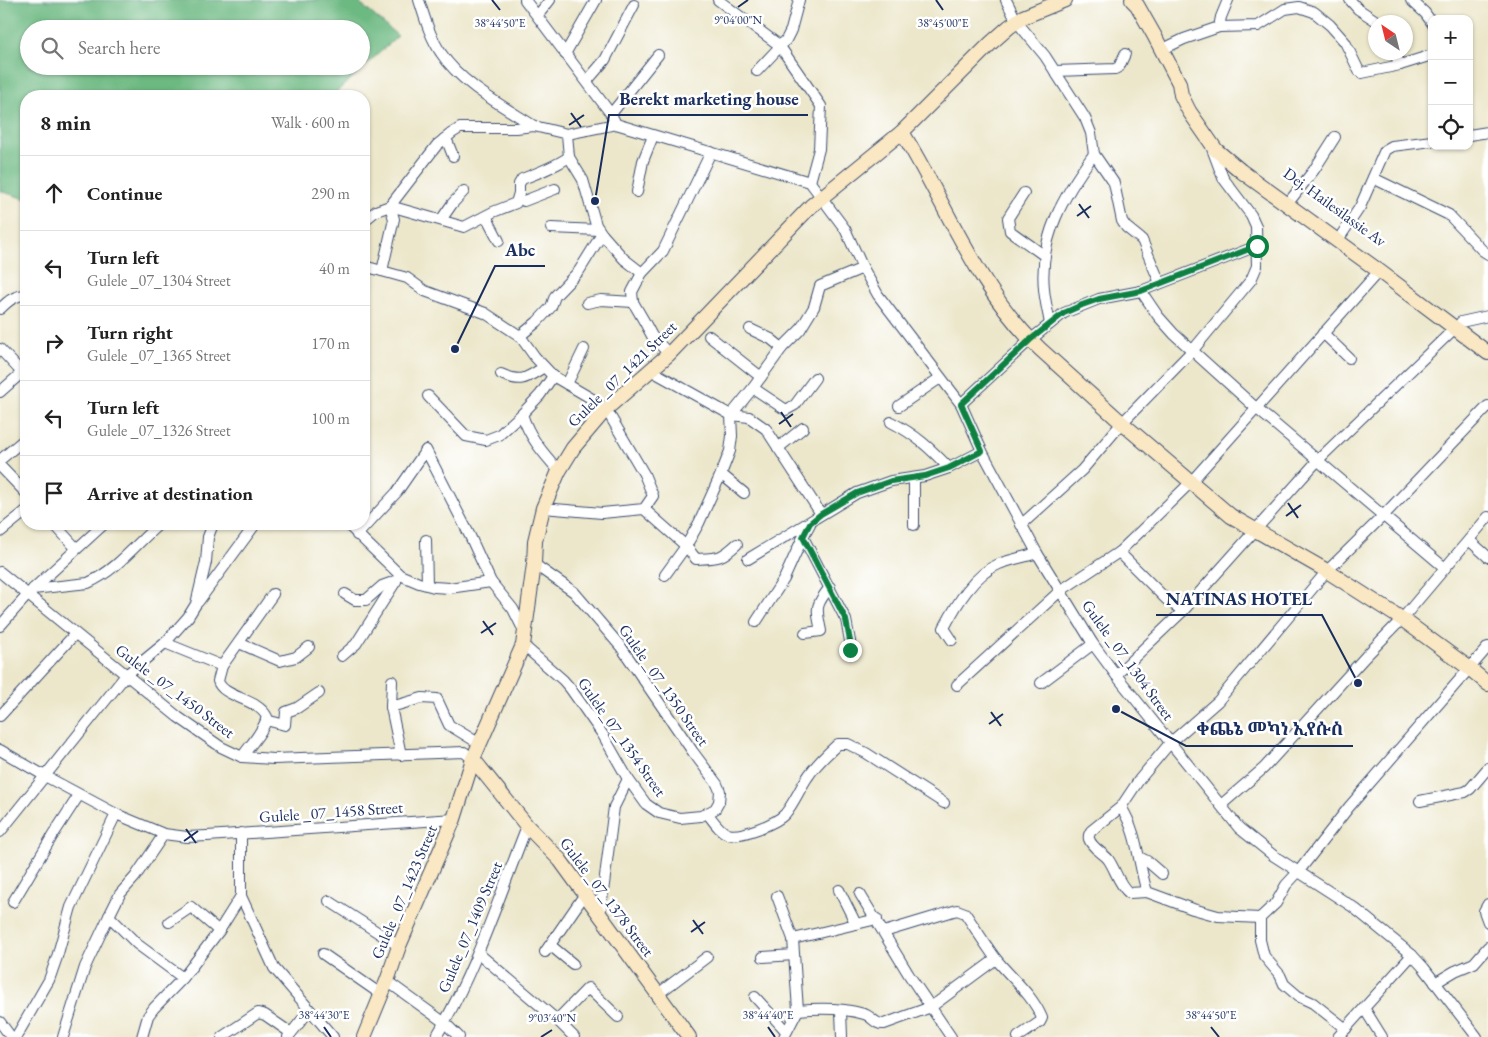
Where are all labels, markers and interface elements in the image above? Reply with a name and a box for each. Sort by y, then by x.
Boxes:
text: 9°04'00"N [714,12,763,28]
text: 38°44'50"E [474,15,526,31]
text: 38°45'00"E [917,15,969,31]
north arrow [1368,15,1413,60]
map controls [1428,15,1473,150]
button: + [1428,15,1473,60]
search box [20,20,370,75]
icon: search [38,34,66,62]
text: Search here [78,35,160,60]
button: − [1428,60,1473,105]
callout: Berekt marketing house [609,82,808,115]
text: Berekt marketing house [619,87,799,110]
button: locate [1428,105,1473,150]
text: 8 min [40,109,91,136]
text: Walk · 600 m [271,112,350,133]
street label: Dej. Hailesilassie Av [1279,163,1391,252]
icon: ahead [40,179,68,207]
text: Continue [87,181,162,206]
text: 290 m [311,183,350,204]
callout: Abc [495,233,545,266]
route start [1246,235,1269,258]
text: Abc [504,238,536,261]
text: Turn left [87,245,159,270]
icon: left [40,254,68,282]
text: 40 m [319,258,350,279]
text: Gulele _07_1304 Street [87,270,231,291]
street label: Gulele _07_1421 Street [563,316,681,432]
text: Turn right [87,320,173,345]
icon: right [40,329,68,357]
text: 170 m [311,333,350,354]
text: Gulele _07_1365 Street [87,345,231,366]
text: Turn left [87,395,159,420]
icon: left [40,404,68,432]
text: 100 m [311,408,350,429]
text: Gulele _07_1326 Street [87,420,231,441]
icon: arrive [40,479,68,507]
text: Arrive at destination [87,481,253,506]
callout: NATINAS HOTEL [1156,582,1322,615]
text: NATINAS HOTEL [1166,587,1313,610]
street label: Gulele _07_1304 Street [1077,596,1179,724]
street label: Gulele _07_1350 Street [614,620,714,750]
street label: Gulele _07_1450 Street [111,639,239,743]
route end [839,639,862,662]
street label: Gulele_07_1354 Street [573,673,671,801]
callout: ቀጨኔ መካነ ኢየሱስ [1186,713,1353,746]
text: ቀጨኔ መካነ ኢየሱስ [1197,717,1343,740]
street label: Gulele _07_1458 Street [258,797,404,827]
street label: Gulele _07_1423 Street [366,822,442,962]
street label: Gulele _07_1378 Street [555,833,659,961]
street label: Gulele_07_1409 Street [433,858,507,996]
text: 38°44'30"E [298,1007,350,1023]
text: 38°44'40"E [742,1007,794,1023]
text: 38°44'50"E [1185,1007,1237,1023]
text: 9°03'40"N [528,1010,577,1026]

